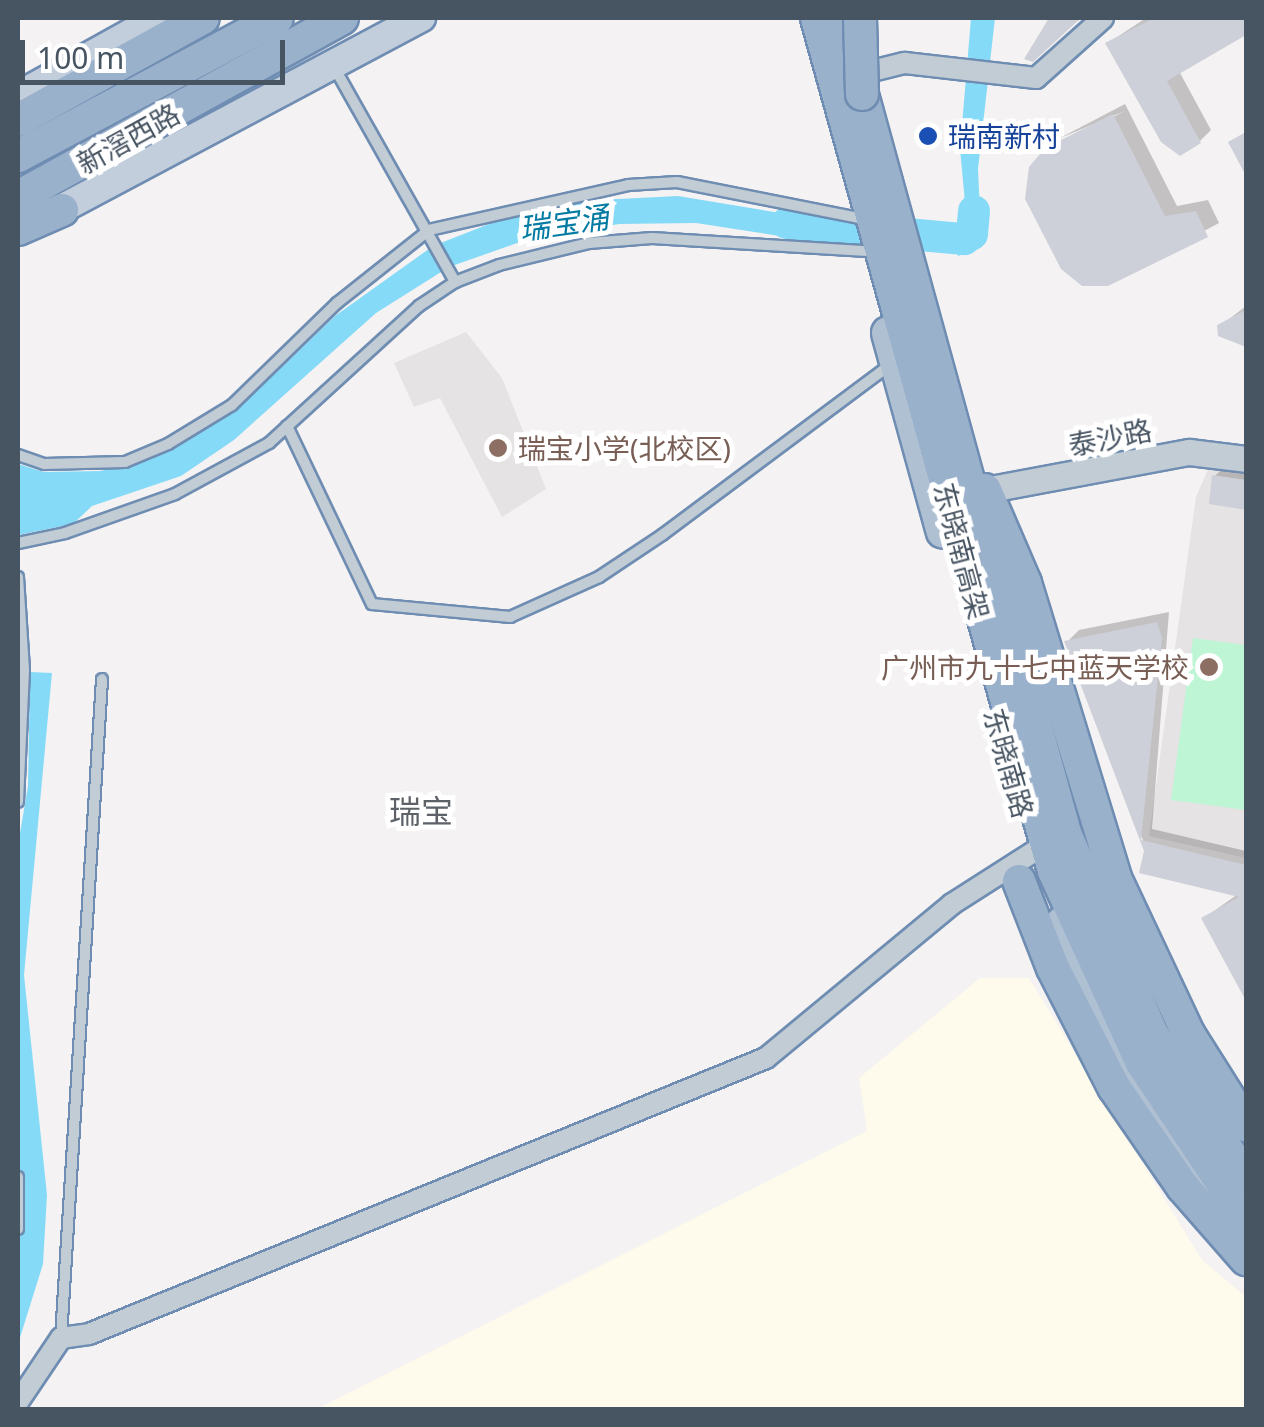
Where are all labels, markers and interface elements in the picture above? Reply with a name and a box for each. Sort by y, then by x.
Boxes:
scale bar [25,20,290,82]
text: 100 m [37,37,124,78]
street label: 新滘西路 [71,96,185,180]
place label: 瑞南新村 [948,119,1060,153]
marker: 瑞南新村 [917,125,939,147]
water label: 瑞宝涌 [517,199,611,247]
street label: 泰沙路 [1066,412,1154,462]
place label: 瑞宝小学(北校区) [518,431,731,465]
marker: 瑞宝小学(北校区) [487,437,509,459]
street label: 东晓南高架 [928,479,996,623]
place label: 广州市九十七中蓝天学校 [881,650,1189,684]
marker: 广州市九十七中蓝天学校 [1198,656,1220,678]
street label: 东晓南路 [977,705,1041,821]
district label: 瑞宝 [389,792,453,830]

